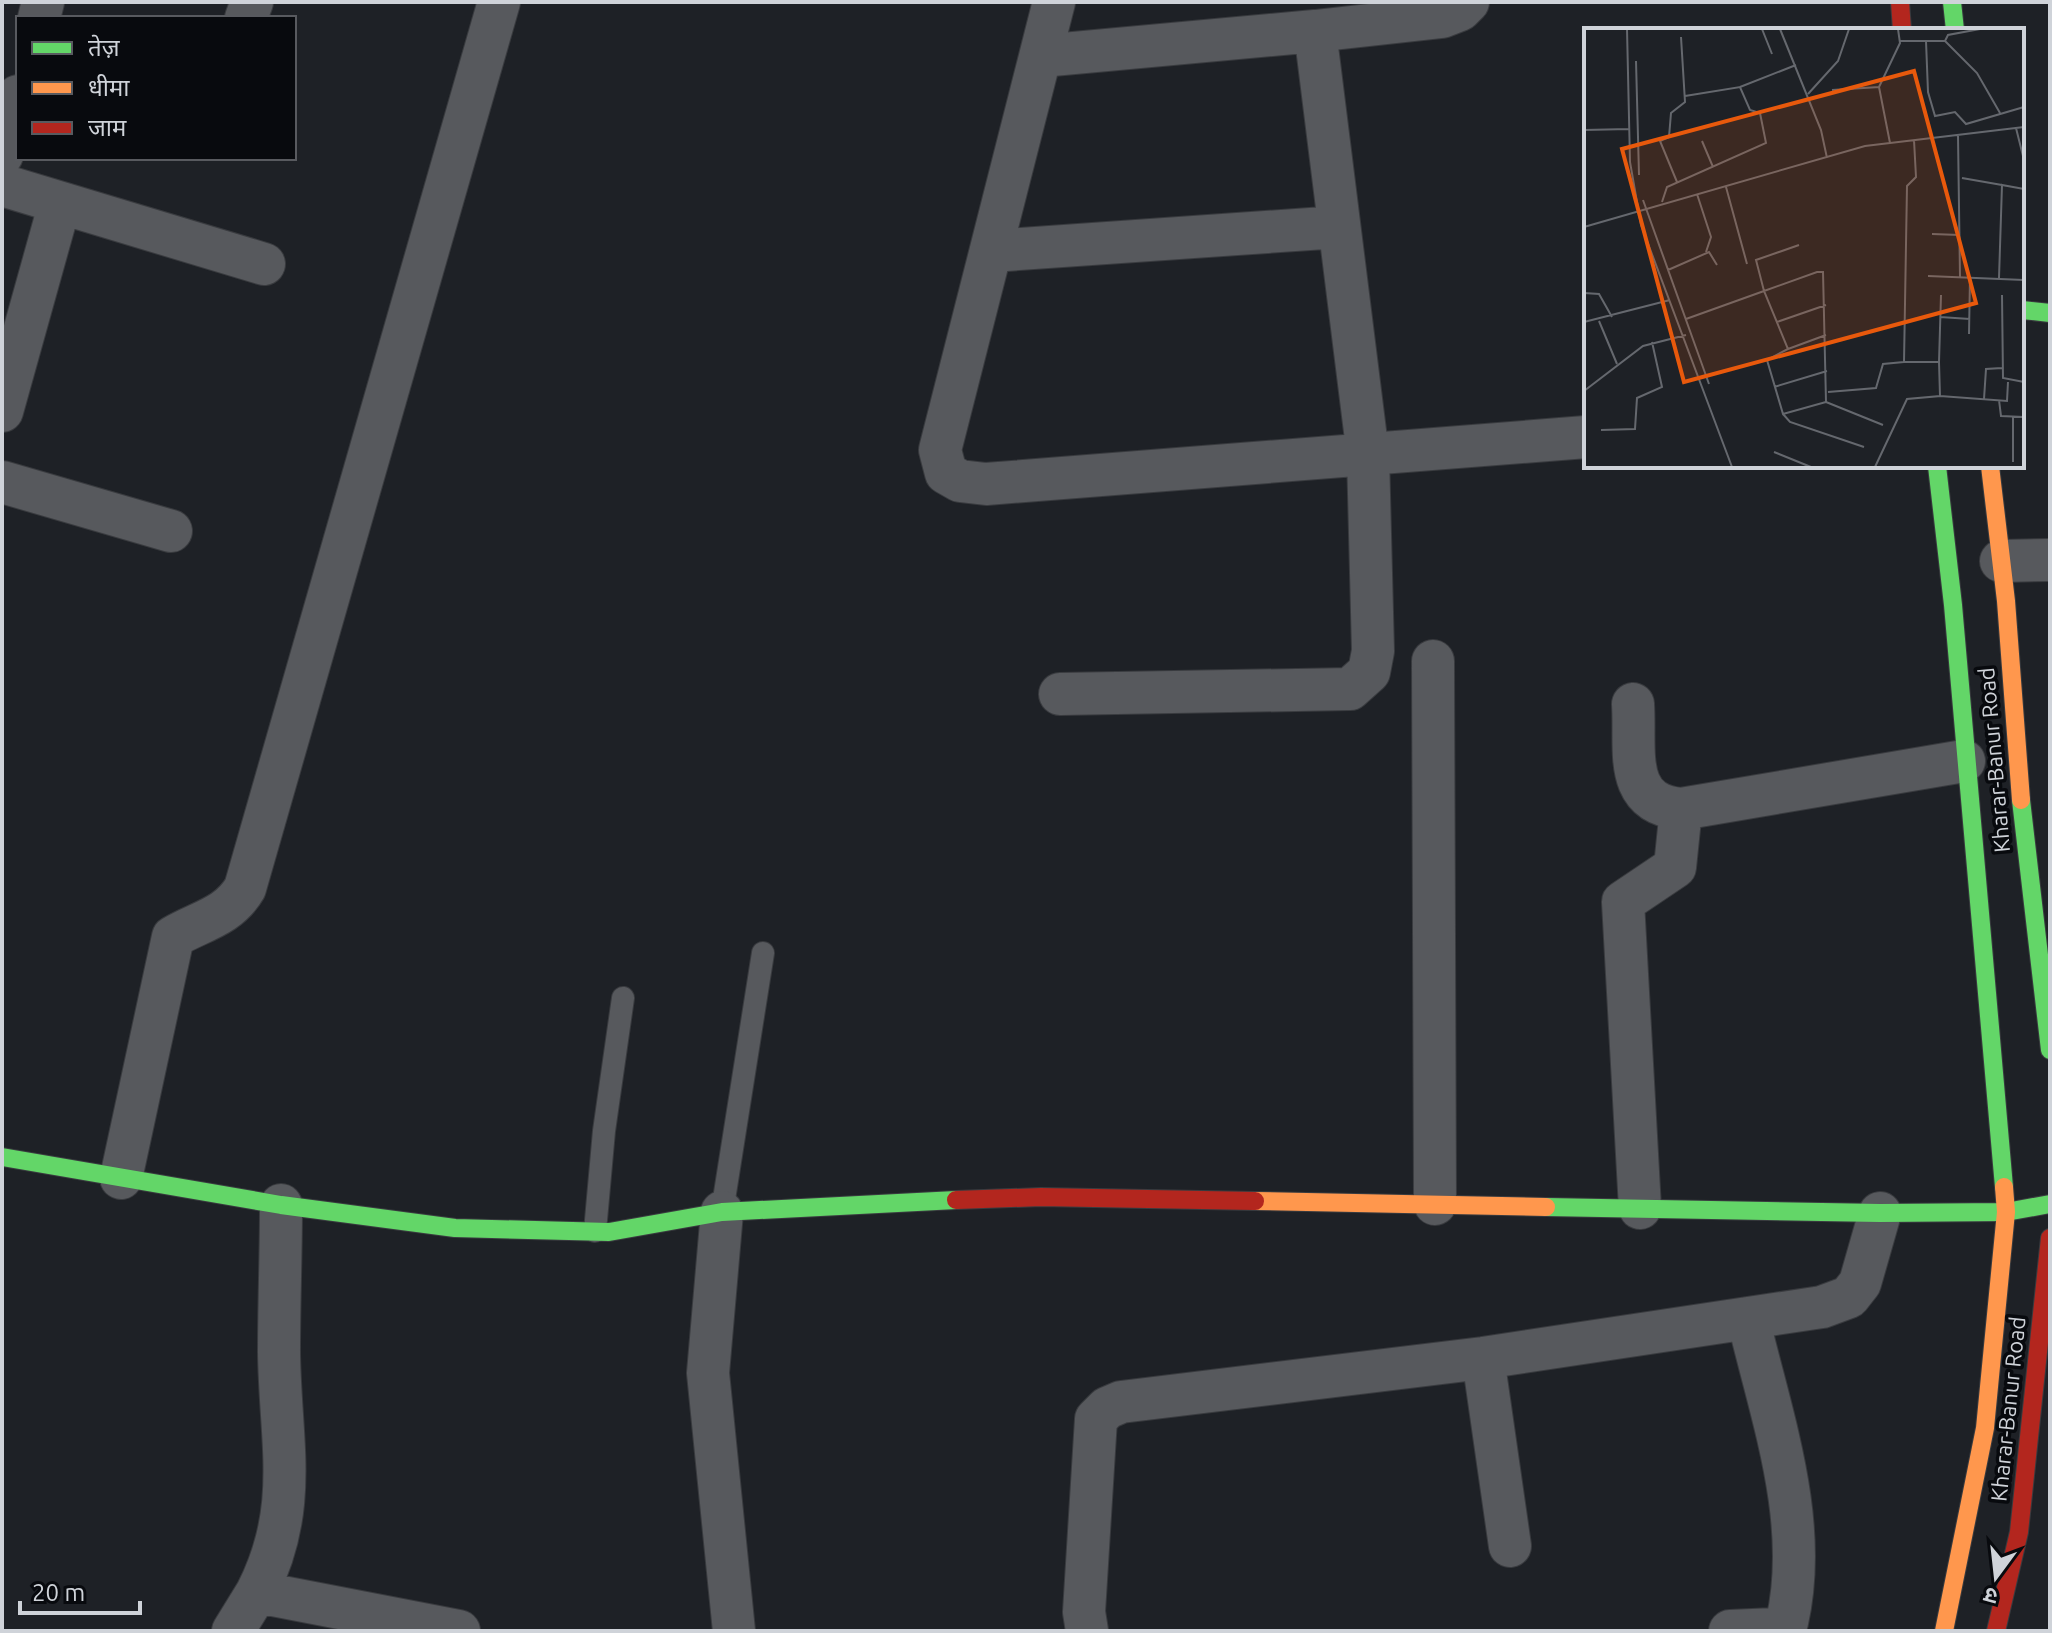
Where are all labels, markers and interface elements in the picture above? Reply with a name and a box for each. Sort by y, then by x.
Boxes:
legend [16,16,296,160]
inset map [1584,28,2024,468]
text: तेज़ [88,34,121,61]
text: धीमा [88,74,130,101]
text: जाम [88,114,127,141]
street label: Kharar-Banur Road [1973,666,2014,854]
street label: Kharar-Banur Road [1985,1315,2030,1503]
north arrow [1956,1537,2036,1617]
scale bar [20,1565,140,1615]
text: 20 m [32,1579,85,1606]
text: उ [1980,1583,2000,1611]

